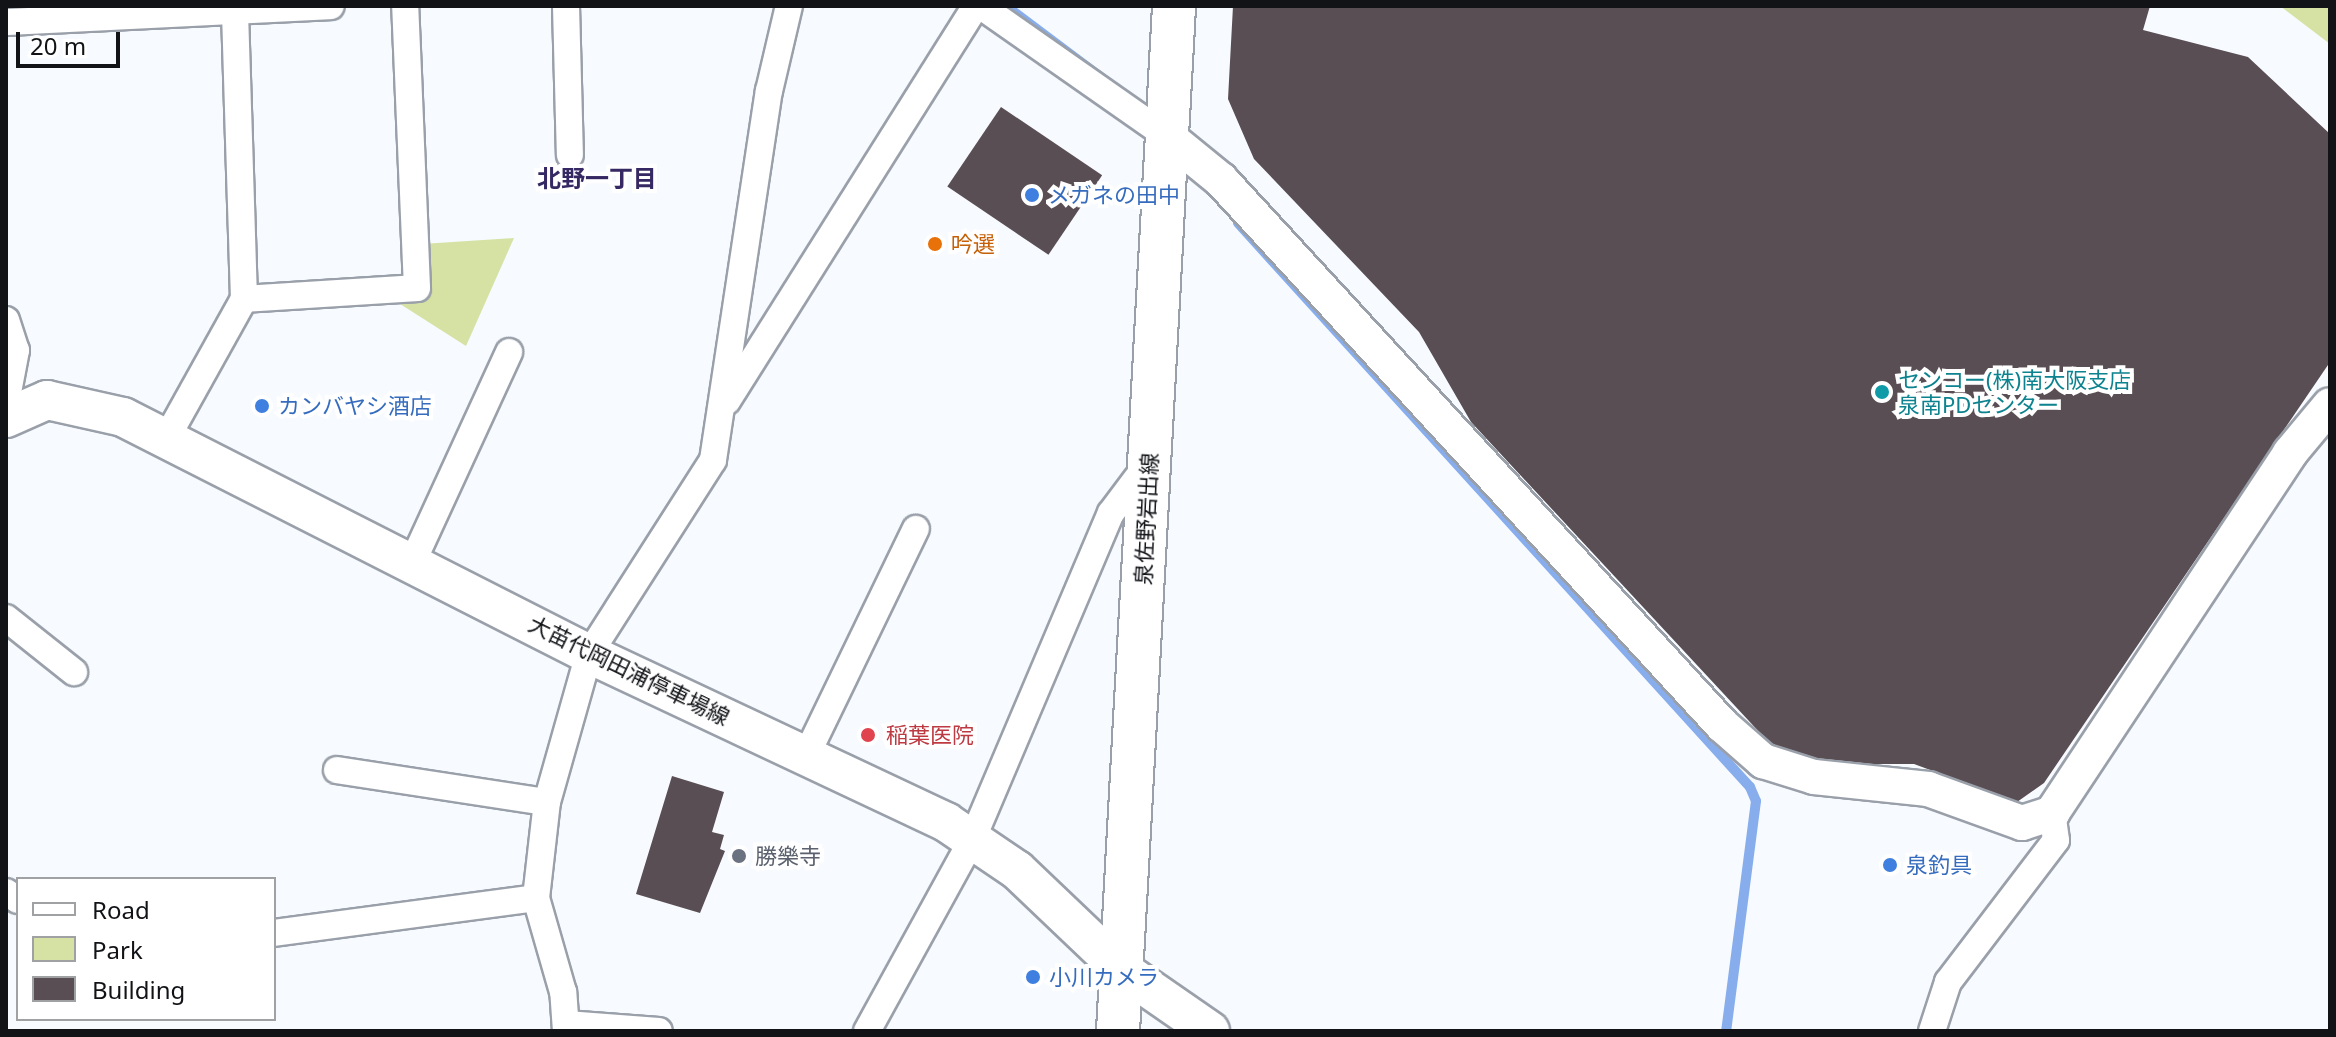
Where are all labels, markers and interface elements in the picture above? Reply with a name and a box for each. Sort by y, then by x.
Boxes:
scale bar [20,16,124,66]
text: 20 m [30,29,86,62]
district label: 北野一丁目 [537,164,657,192]
place label: メガネの田中 [1048,182,1180,208]
marker: メガネの田中 [1023,186,1041,204]
place label: 吟選 [951,231,995,257]
marker: 吟選 [926,235,944,253]
place label: センコー(株)南大阪支店 泉南PDセンター [1898,366,2131,418]
marker: センコー(株)南大阪支店 泉南PDセンター [1873,383,1891,401]
place label: カンバヤシ酒店 [278,393,432,419]
marker: カンバヤシ酒店 [253,397,271,415]
street label: 泉佐野岩出線 [1129,452,1163,586]
street label: 大苗代岡田浦停車場線 [524,610,734,730]
place label: 稲葉医院 [886,722,974,748]
marker: 稲葉医院 [857,724,879,746]
place label: 勝樂寺 [755,843,821,869]
marker: 勝樂寺 [730,847,748,865]
place label: 泉釣具 [1906,852,1972,878]
marker: 泉釣具 [1881,856,1899,874]
legend [16,877,276,1021]
text: Road [92,893,150,926]
text: Park [92,933,143,966]
place label: 小川カメラ [1049,964,1159,990]
marker: 小川カメラ [1024,968,1042,986]
text: Building [92,973,185,1006]

